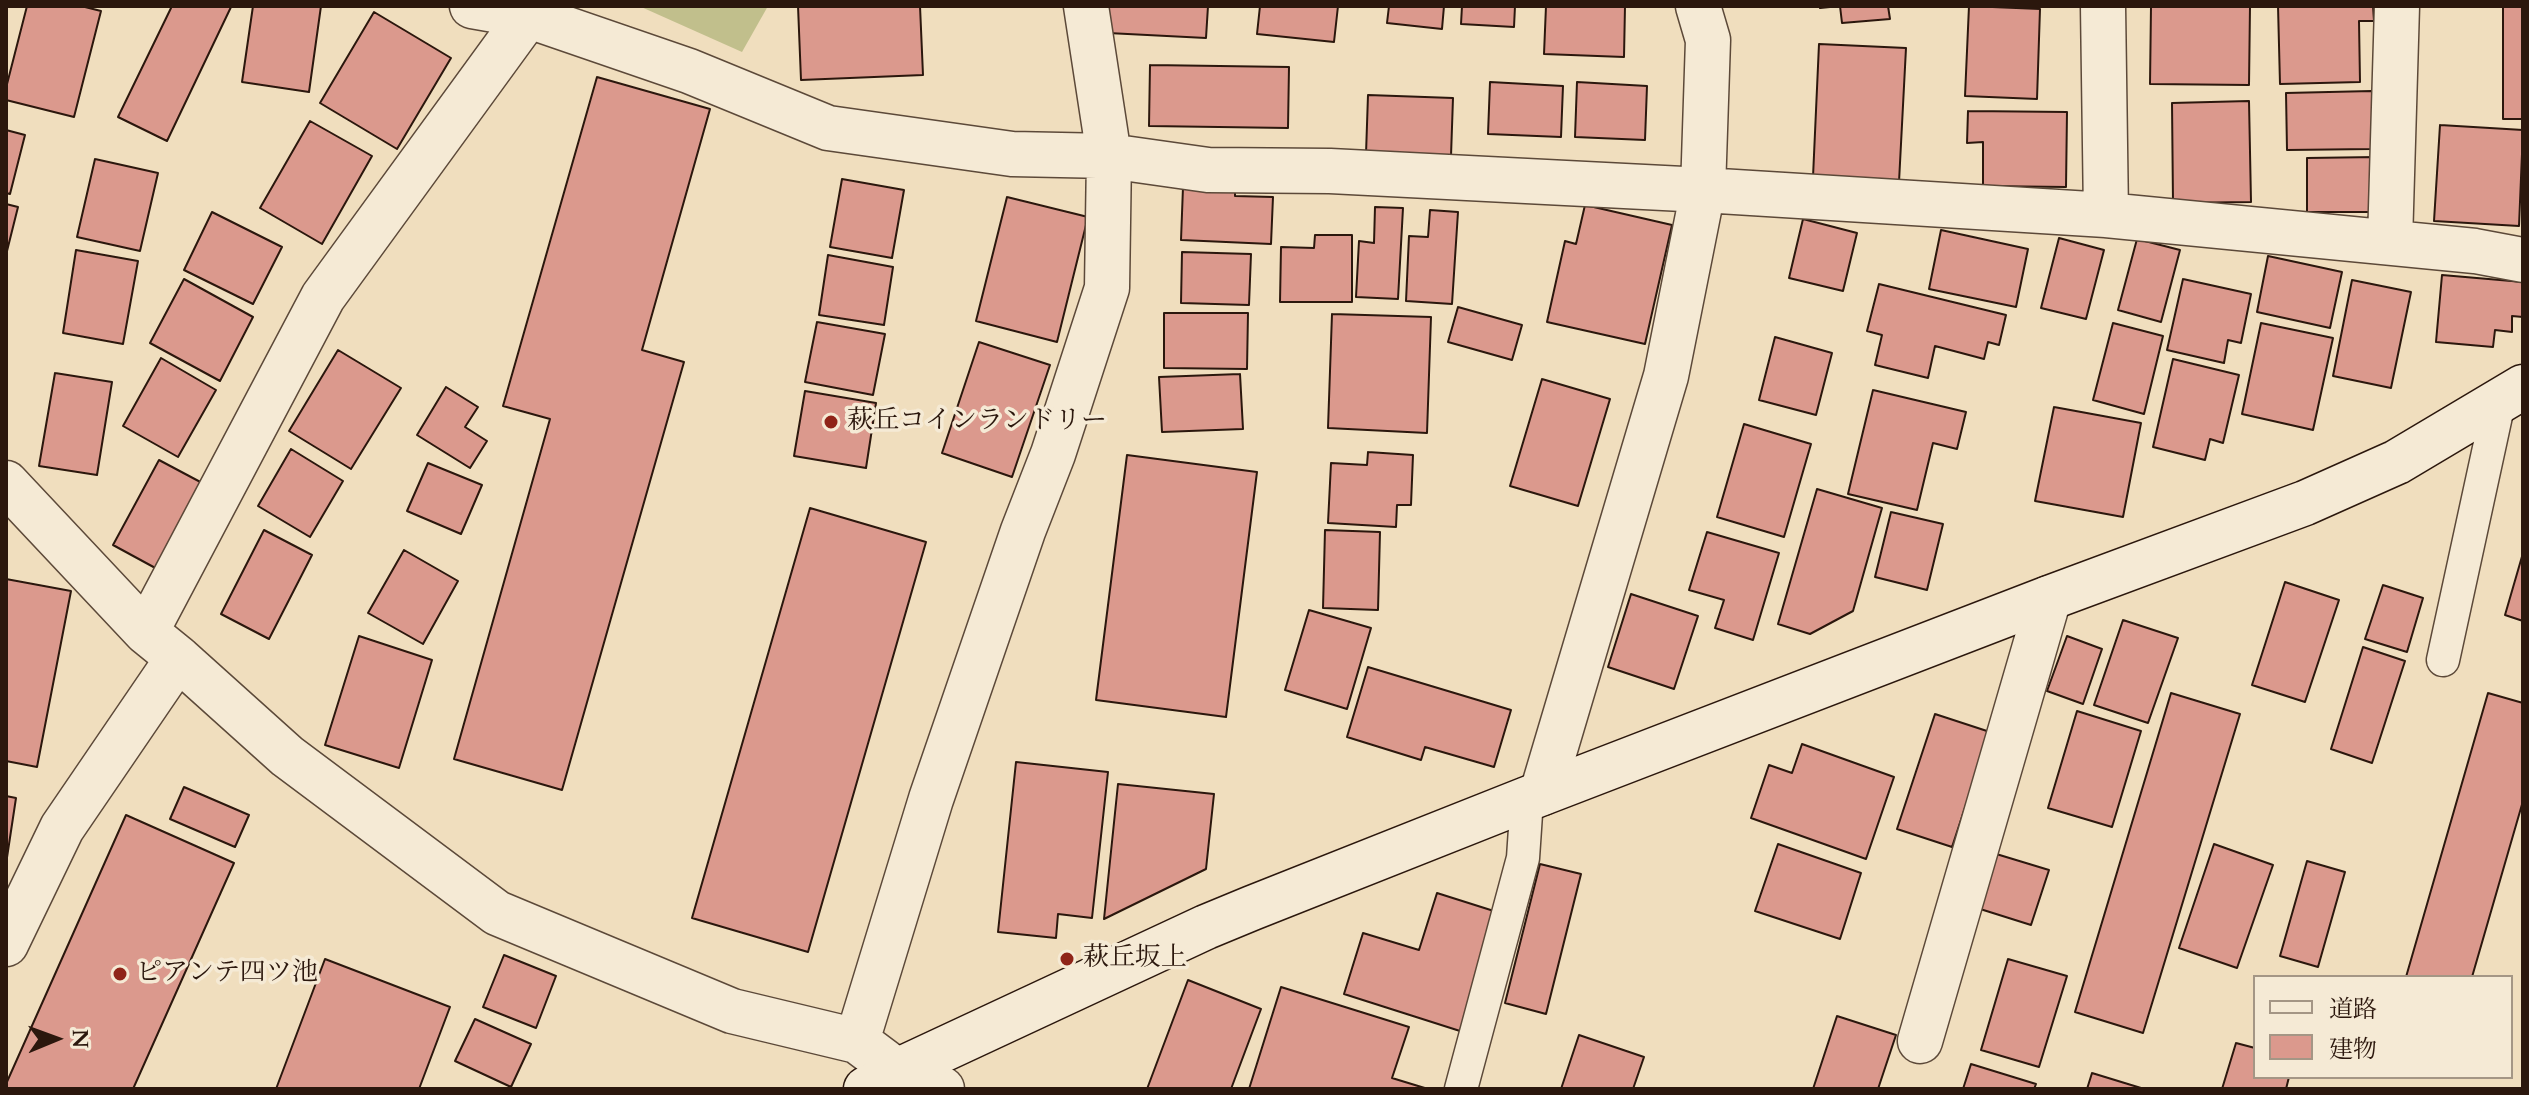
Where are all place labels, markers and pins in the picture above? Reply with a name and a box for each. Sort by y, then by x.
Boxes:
place label: 萩丘コインランドリー [847,406,1107,438]
marker: 萩丘コインランドリー [822,413,840,431]
place label: 萩丘坂上 [1083,943,1187,975]
marker: 萩丘坂上 [1058,950,1076,968]
place label: ピアンテ四ツ池 [136,958,318,990]
marker: ピアンテ四ツ池 [111,965,129,983]

